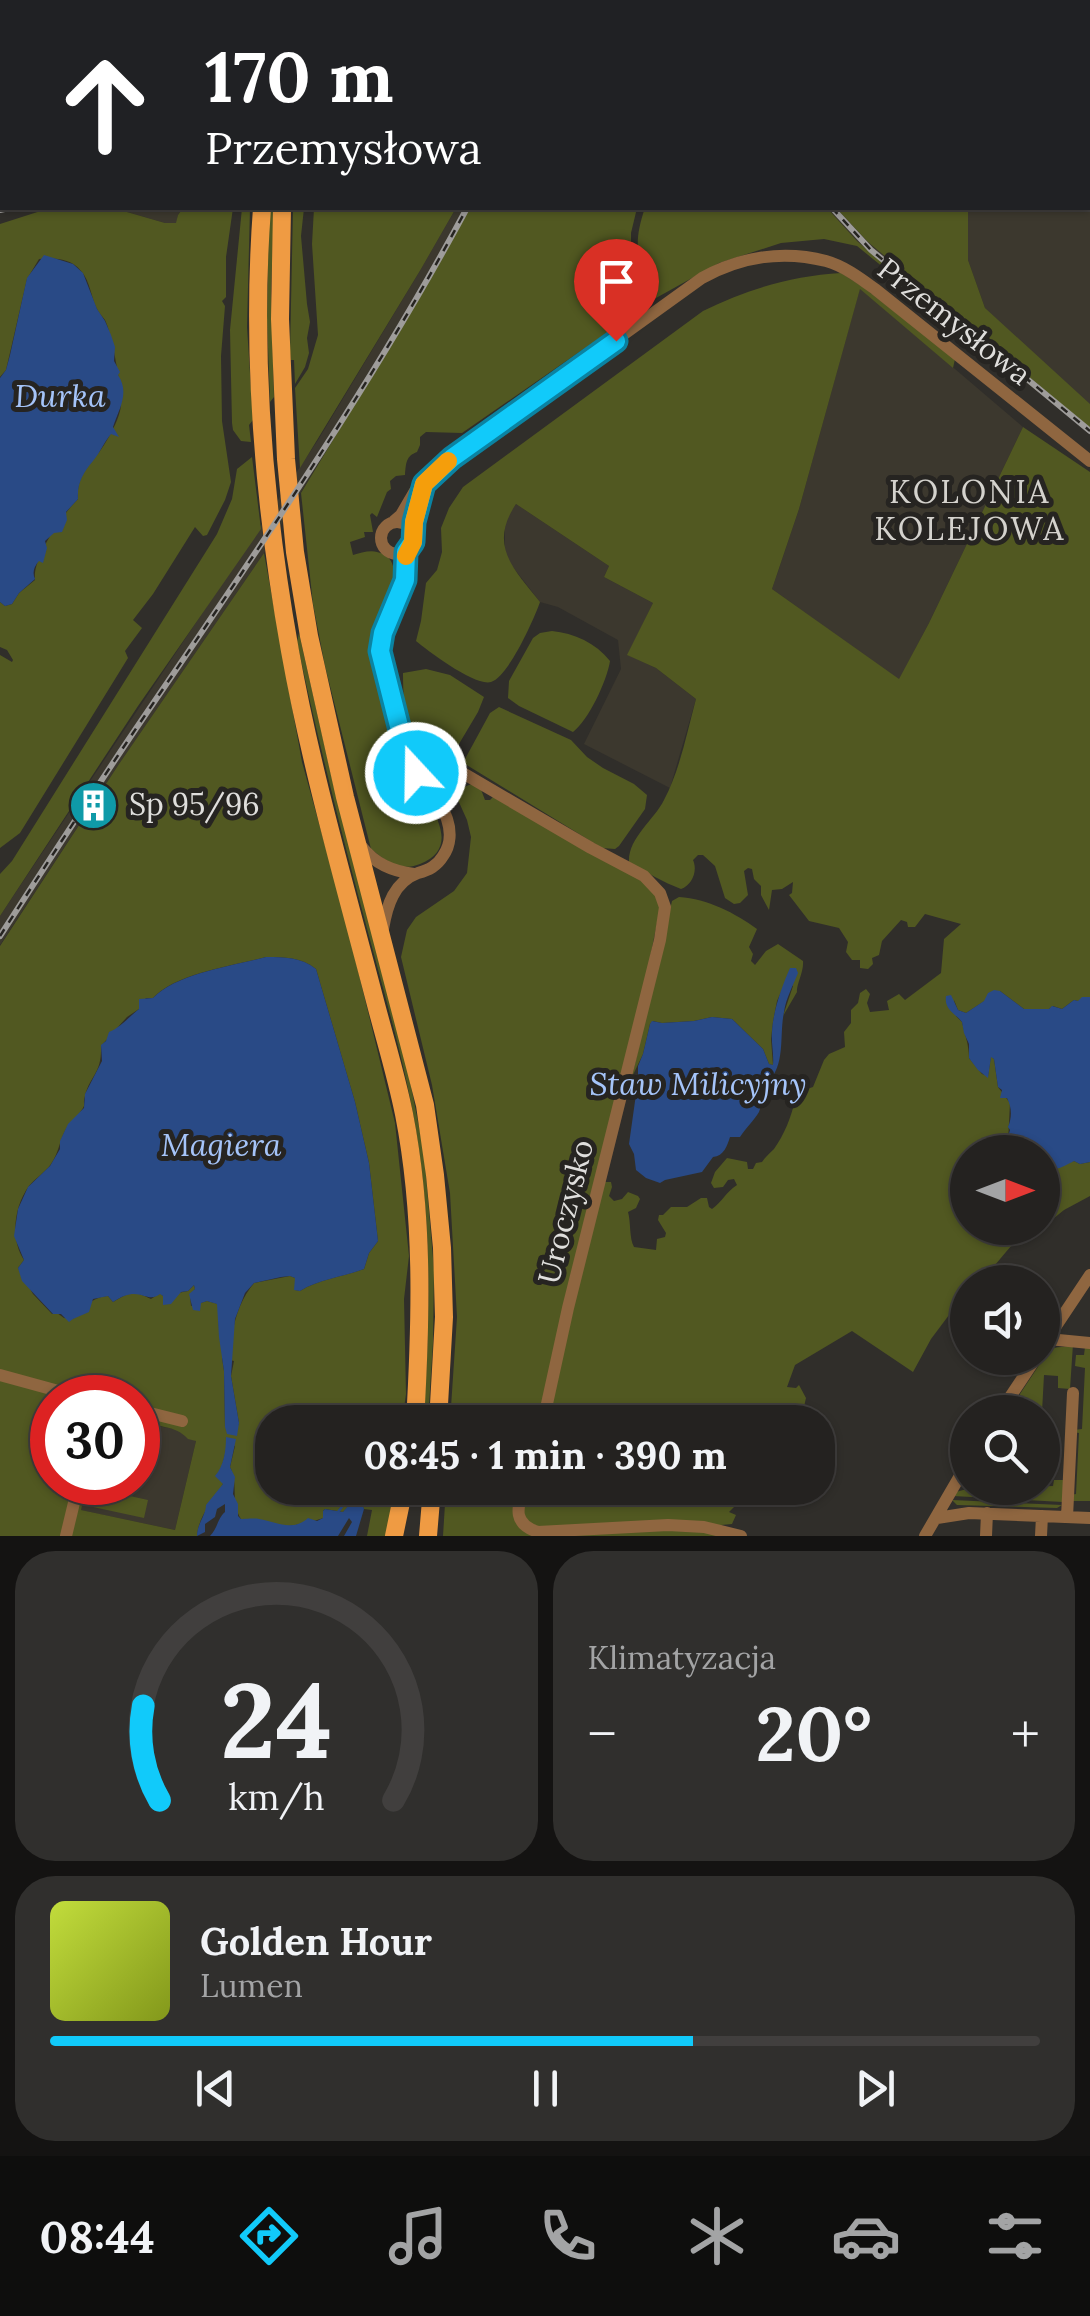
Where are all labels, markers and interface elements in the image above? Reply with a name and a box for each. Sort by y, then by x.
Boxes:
text: 170 m [205,32,394,121]
icon: ahead [40,40,170,170]
text: Przemysłowa [205,119,482,176]
pin [574,239,659,342]
street label: Przemysłowa [870,249,1039,394]
icon: arrive [589,254,644,309]
water label: Durka [14,375,106,416]
district label: KOLONIA KOLEJOWA [874,471,1066,549]
position arrow [364,721,468,825]
building icon: Sp 95/96 [68,779,120,831]
place label: Sp 95/96 [129,785,260,824]
water label: Staw Milicyjny [589,1063,807,1104]
water label: Magiera [161,1124,282,1165]
north arrow [950,1135,1060,1245]
map controls [950,1135,1060,1505]
street label: Uroczysko [529,1136,602,1288]
button: sound [950,1265,1060,1375]
speed limit sign: 30 [30,1375,160,1505]
button: search [950,1395,1060,1505]
text: 08:45 · 1 min · 390 m [363,1431,727,1479]
text: Klimatyzacja [588,1637,776,1678]
text: 24 [220,1653,332,1786]
text: 20° [756,1686,872,1782]
text: − [588,1699,617,1769]
text: + [1011,1699,1040,1769]
text: km/h [228,1774,325,1820]
text: Golden Hour [200,1917,432,1965]
text: Lumen [200,1965,303,2006]
icon: previous [188,2061,243,2116]
icon: pause [518,2061,573,2116]
icon: next [848,2061,903,2116]
icon: directions [234,2201,304,2271]
icon: music [383,2201,453,2271]
icon: phone [533,2201,603,2271]
icon: climate [682,2201,752,2271]
icon: car [831,2201,901,2271]
icon: filters [980,2201,1050,2271]
text: 08:44 [40,2208,155,2265]

